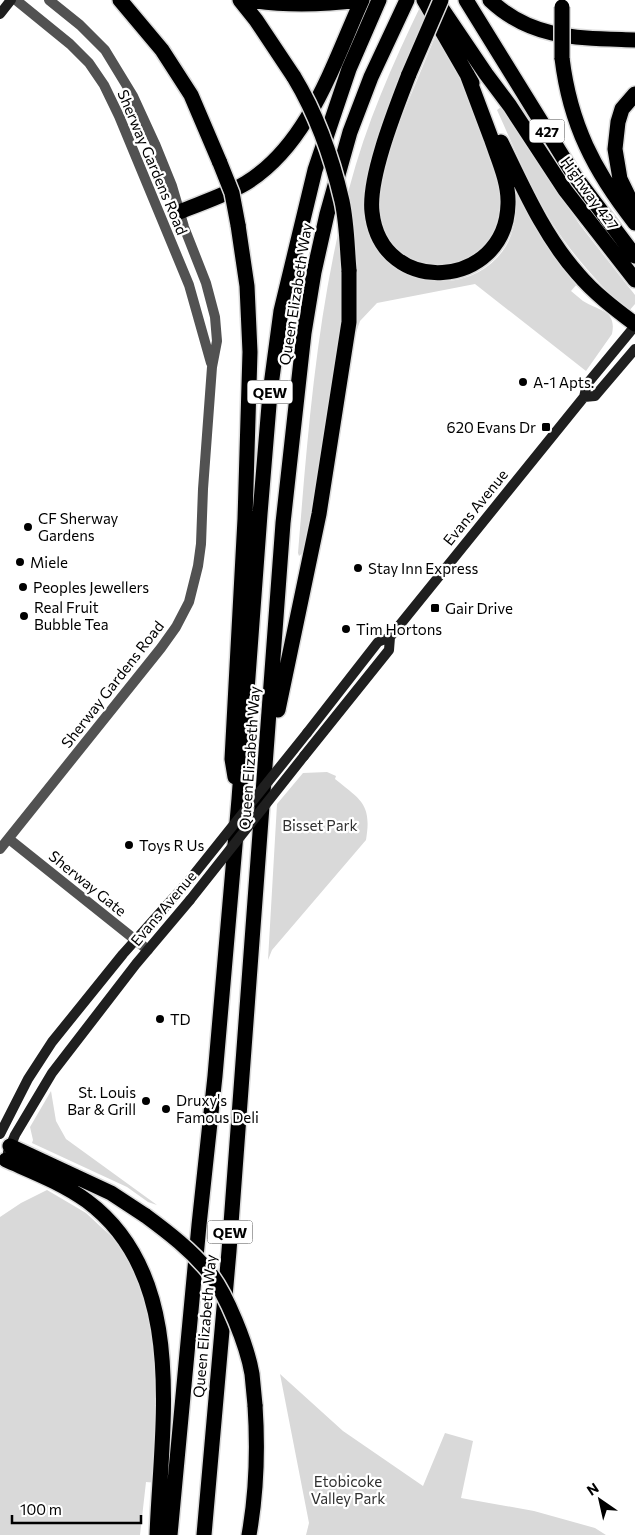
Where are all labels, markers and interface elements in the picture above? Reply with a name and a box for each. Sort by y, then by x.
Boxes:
street label: Sherway Gardens Road [114,87,192,237]
road number: 427 [530,120,564,142]
street label: Highway 427 [557,153,623,233]
street label: Queen Elizabeth Way [275,221,315,367]
place label: A-1 Apts. [533,373,594,391]
marker: A-1 Apts. [517,376,529,388]
road number: QEW [248,381,292,404]
place label: 620 Evans Dr [447,418,536,436]
marker: 620 Evans Dr [540,421,552,433]
street label: Evans Avenue [439,465,511,549]
place label: CF Sherway Gardens [38,509,119,544]
marker: CF Sherway Gardens [22,521,34,533]
place label: Miele [30,553,68,571]
marker: Miele [14,556,26,568]
place label: Stay Inn Express [368,559,479,577]
marker: Stay Inn Express [352,562,364,574]
place label: Peoples Jewellers [33,578,149,596]
marker: Peoples Jewellers [17,581,29,593]
place label: Real Fruit Bubble Tea [34,598,109,633]
place label: Gair Drive [445,599,513,617]
marker: Gair Drive [429,602,441,614]
marker: Real Fruit Bubble Tea [18,610,30,622]
street label: Sherway Gardens Road [57,617,167,751]
place label: Tim Hortons [356,620,442,638]
marker: Tim Hortons [340,623,352,635]
street label: Queen Elizabeth Way [235,685,263,830]
park label: Bisset Park [282,816,358,834]
place label: Toys R Us [139,836,204,854]
marker: Toys R Us [123,839,135,851]
street label: Sherway Gate [46,846,130,920]
street label: Evans Avenue [126,867,200,949]
place label: TD [170,1010,191,1028]
marker: TD [154,1013,166,1025]
place label: St. Louis Bar & Grill [67,1083,136,1118]
place label: Druxy's Famous Deli [176,1091,259,1126]
marker: St. Louis Bar & Grill [140,1095,152,1107]
marker: Druxy's Famous Deli [160,1103,172,1115]
road number: QEW [208,1220,252,1244]
street label: Queen Elizabeth Way [189,1253,219,1399]
park label: Etobicoke Valley Park [311,1472,385,1507]
north arrow [575,1475,625,1525]
text: N [583,1479,602,1499]
scale bar [12,1492,141,1524]
text: 100 m [20,1500,62,1518]

